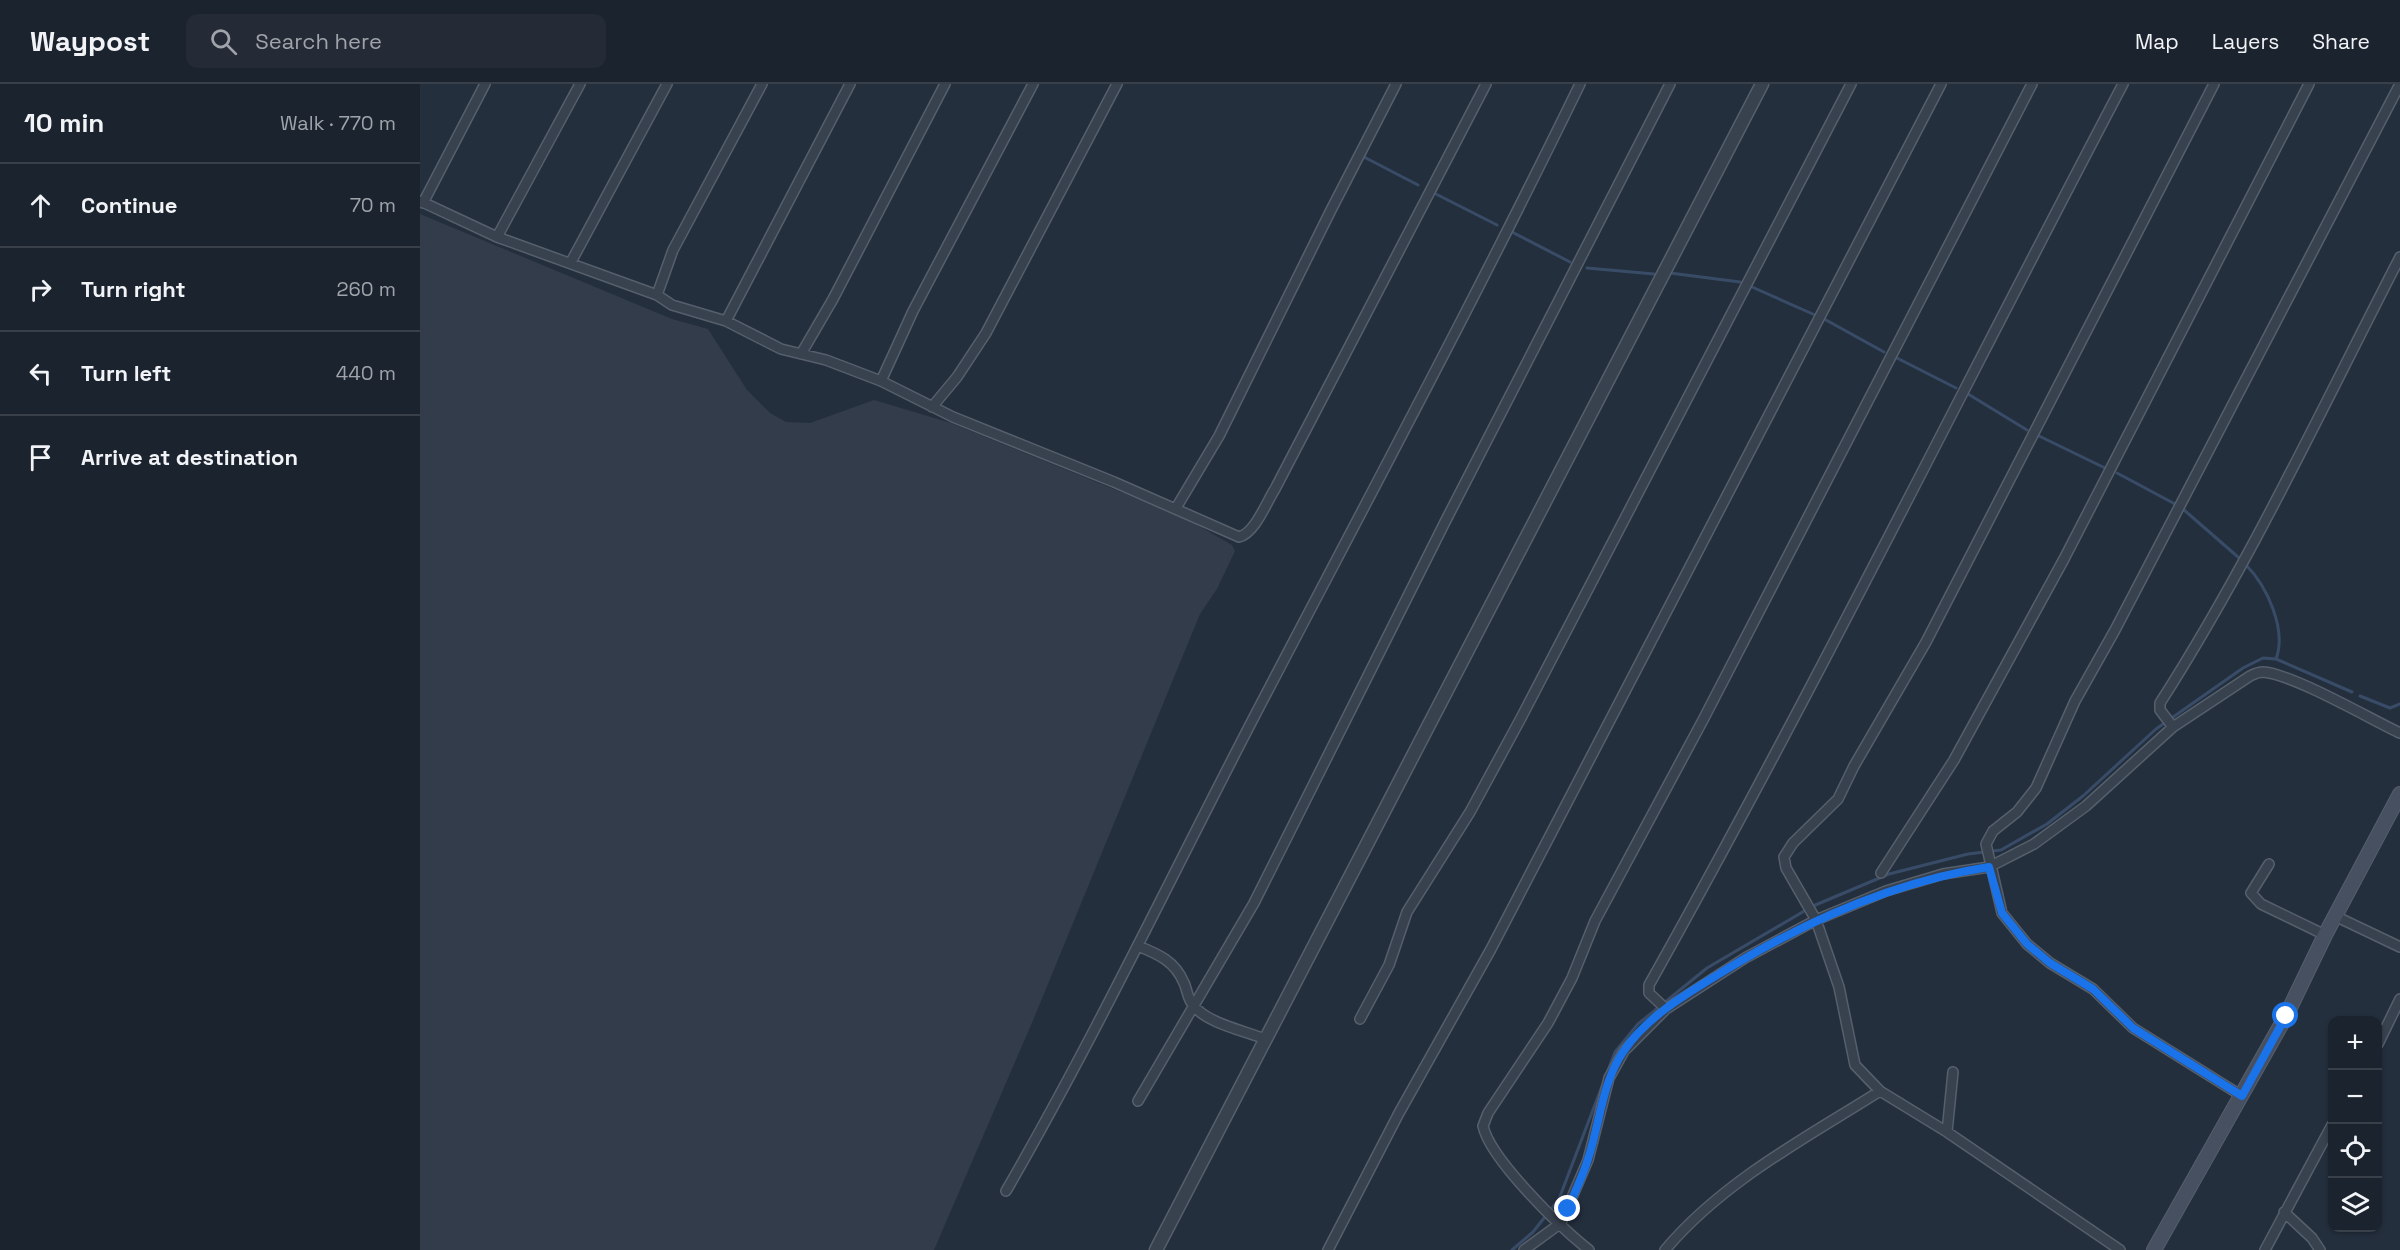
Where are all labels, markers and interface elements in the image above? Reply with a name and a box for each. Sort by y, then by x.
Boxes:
search box [186,14,606,68]
text: Waypost [30,23,150,59]
icon: search [207,25,240,58]
text: Search here [255,27,382,55]
text: Map [2135,28,2179,55]
text: Layers [2212,28,2279,55]
text: Share [2312,28,2370,55]
text: 10 min [24,106,104,140]
text: Walk · 770 m [280,110,396,136]
icon: ahead [24,189,57,222]
text: Continue [81,191,177,219]
text: 70 m [350,192,396,218]
icon: right [24,273,57,306]
text: Turn right [81,275,186,303]
text: 260 m [337,276,396,302]
icon: left [24,357,57,390]
text: Turn left [81,359,171,387]
text: 440 m [336,360,396,386]
icon: arrive [24,441,57,474]
text: Arrive at destination [81,443,298,471]
route start [2272,1002,2298,1028]
map controls [2328,1016,2382,1232]
button: + [2328,1016,2382,1070]
button: − [2328,1070,2382,1124]
button: locate [2328,1124,2382,1178]
button: layers [2328,1178,2382,1232]
route end [1554,1195,1580,1221]

